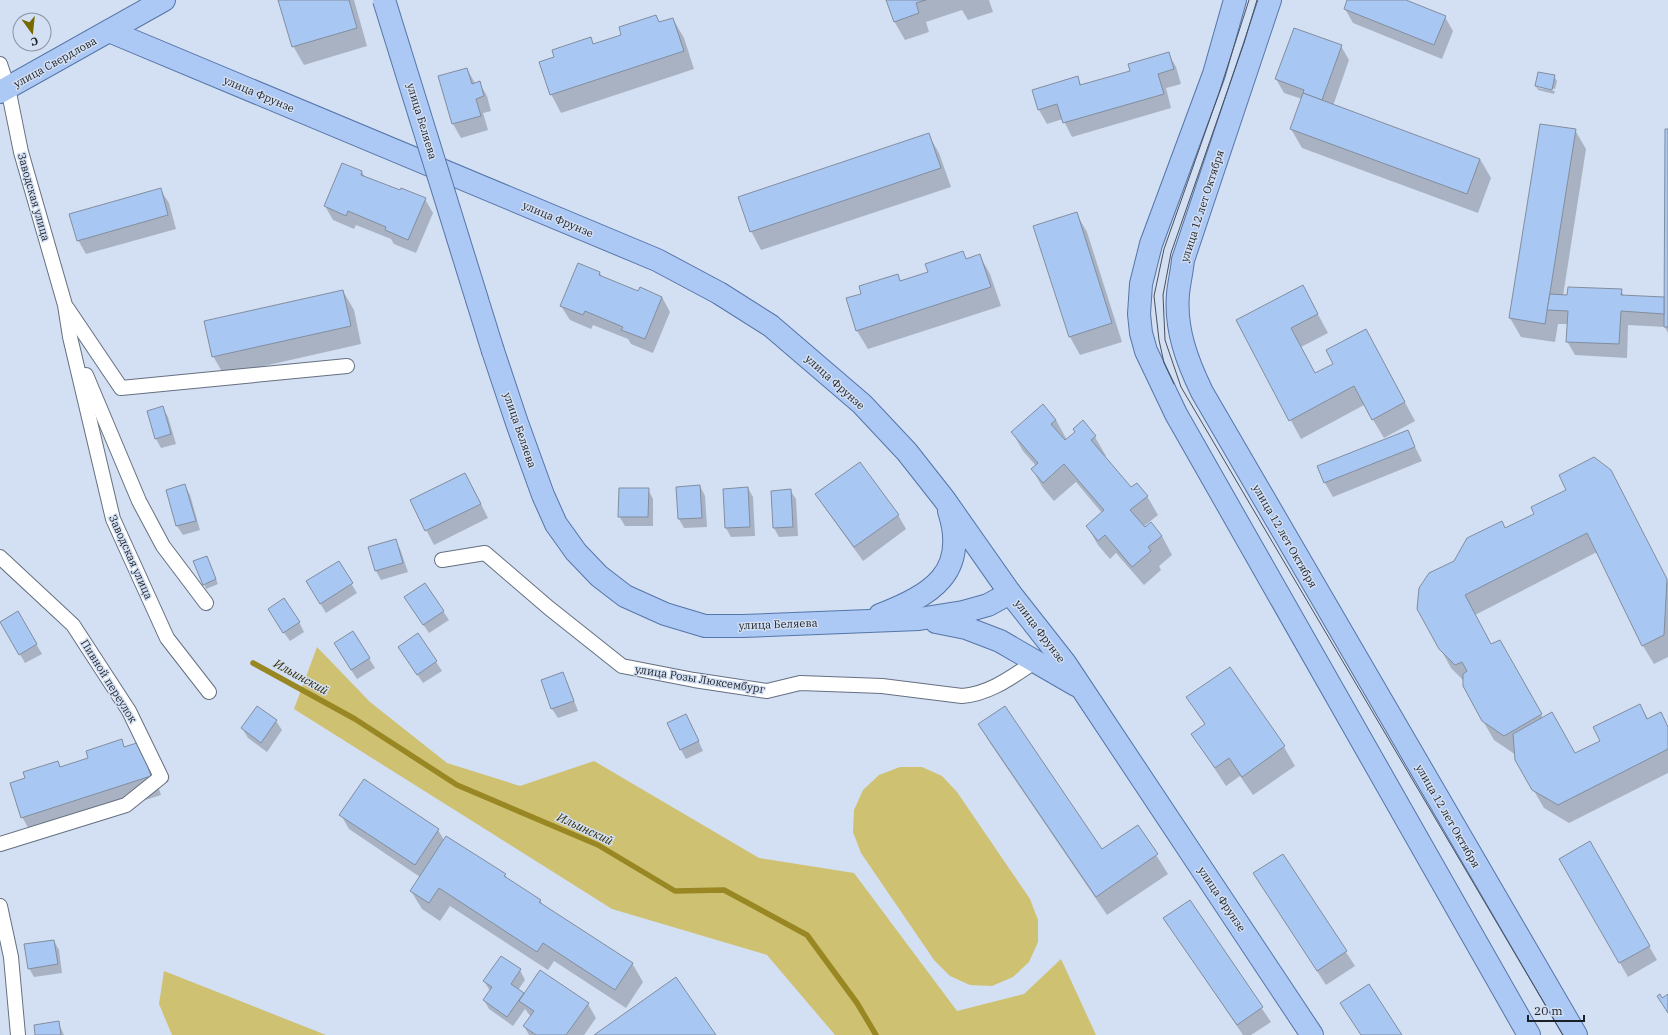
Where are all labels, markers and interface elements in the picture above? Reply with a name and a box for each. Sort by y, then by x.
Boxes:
north arrow [12,12,52,52]
street label: улица Свердлова [11,34,99,90]
street label: улица Фрунзе [221,73,297,115]
street label: улица Беляева [404,81,440,161]
street label: улица 12 лет Октября [1177,148,1227,264]
street label: Заводская улица [15,151,53,243]
street label: улица Фрунзе [520,198,596,240]
street label: улица Фрунзе [802,352,868,413]
street label: улица Беляева [501,390,539,470]
street label: улица 12 лет Октября [1250,482,1320,590]
street label: Заводская улица [106,513,156,601]
street label: улица Фрунзе [1012,597,1068,665]
street label: улица Беляева [738,616,818,632]
street label: Пивной переулок [78,637,141,726]
water label: Ильинский [270,655,331,698]
street label: улица Розы Люксембург [634,662,766,696]
street label: улица 12 лет Октября [1413,762,1483,870]
water label: Ильинский [554,809,616,848]
street label: улица Фрунзе [1195,864,1249,934]
scale bar [1528,997,1584,1023]
text: 20 m [1534,1003,1563,1018]

